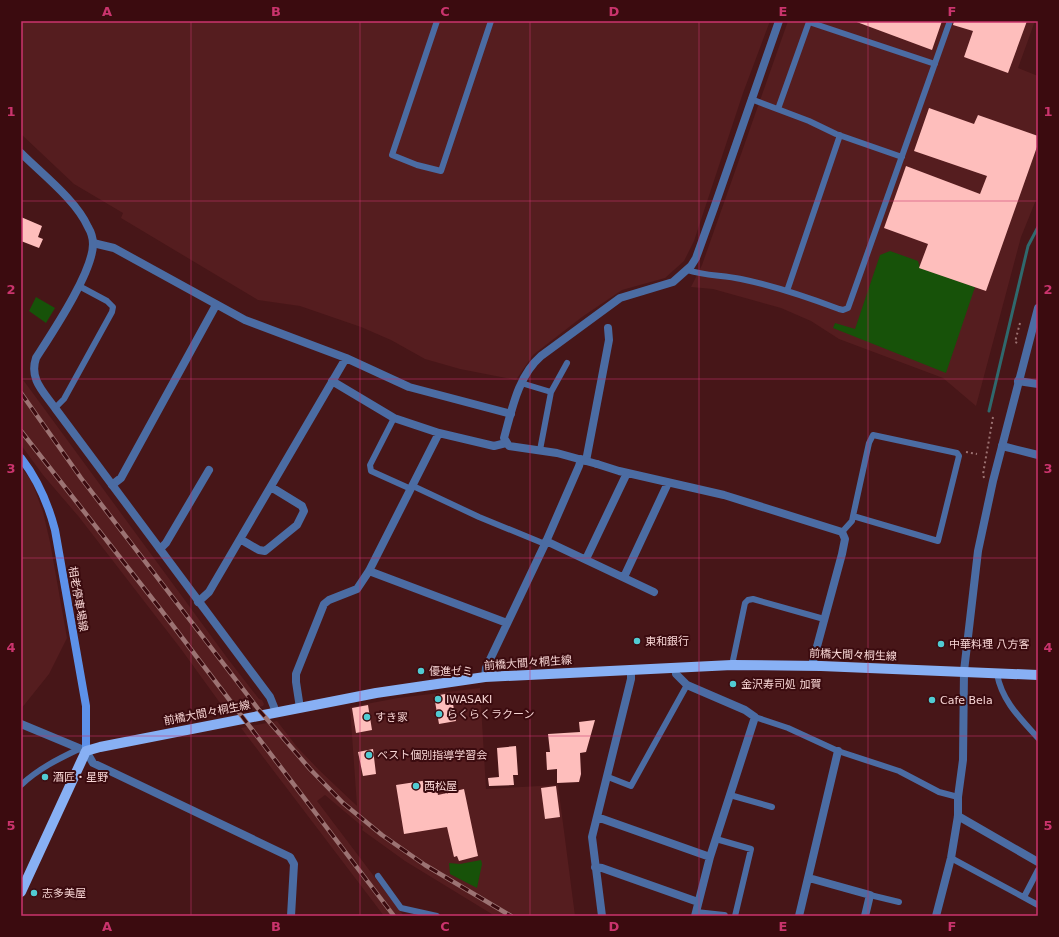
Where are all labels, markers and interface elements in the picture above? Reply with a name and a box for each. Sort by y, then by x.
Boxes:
text: A [102,4,112,19]
text: B [271,4,281,19]
text: C [440,4,450,19]
text: D [609,4,620,19]
text: E [779,4,787,19]
text: F [948,4,956,19]
text: 1 [6,104,16,119]
text: 1 [1043,104,1053,119]
text: 2 [6,282,16,297]
text: 2 [1043,282,1053,297]
text: 3 [6,461,16,476]
text: 3 [1043,461,1053,476]
street label: 相老停車場線 [66,565,90,633]
place label: 東和銀行 [645,635,689,648]
marker: 東和銀行 [632,636,642,646]
place label: 中華料理 八方客 [949,638,1030,651]
marker: 中華料理 八方客 [936,639,946,649]
text: 4 [6,640,16,655]
text: 4 [1043,640,1053,655]
street label: 前橋大間々桐生線 [809,647,897,663]
street label: 前橋大間々桐生線 [484,653,572,673]
place label: 優進ゼミ [429,665,473,678]
marker: 優進ゼミ [416,666,426,676]
place label: 金沢寿司処 加賀 [741,678,822,691]
marker: 金沢寿司処 加賀 [728,679,738,689]
place label: IWASAKI [446,693,492,706]
marker: IWASAKI [433,694,443,704]
place label: Cafe Bela [940,694,993,707]
marker: Cafe Bela [927,695,937,705]
street label: 前橋大間々桐生線 [163,698,251,728]
place label: らくらくラクーン [447,708,534,721]
marker: らくらくラクーン [434,709,444,719]
place label: すき家 [375,711,408,724]
marker: すき家 [362,712,372,722]
place label: ベスト個別指導学習会 [377,749,487,762]
marker: ベスト個別指導学習会 [364,750,374,760]
place label: 酒匠・星野 [53,771,108,784]
marker: 酒匠・星野 [40,772,50,782]
place label: 西松屋 [424,780,457,793]
marker: 西松屋 [411,781,421,791]
text: 5 [6,818,16,833]
text: 5 [1043,818,1053,833]
place label: 志多美屋 [42,887,86,900]
marker: 志多美屋 [29,888,39,898]
text: A [102,919,112,934]
text: B [271,919,281,934]
text: C [440,919,450,934]
text: D [609,919,620,934]
text: E [779,919,787,934]
text: F [948,919,956,934]

